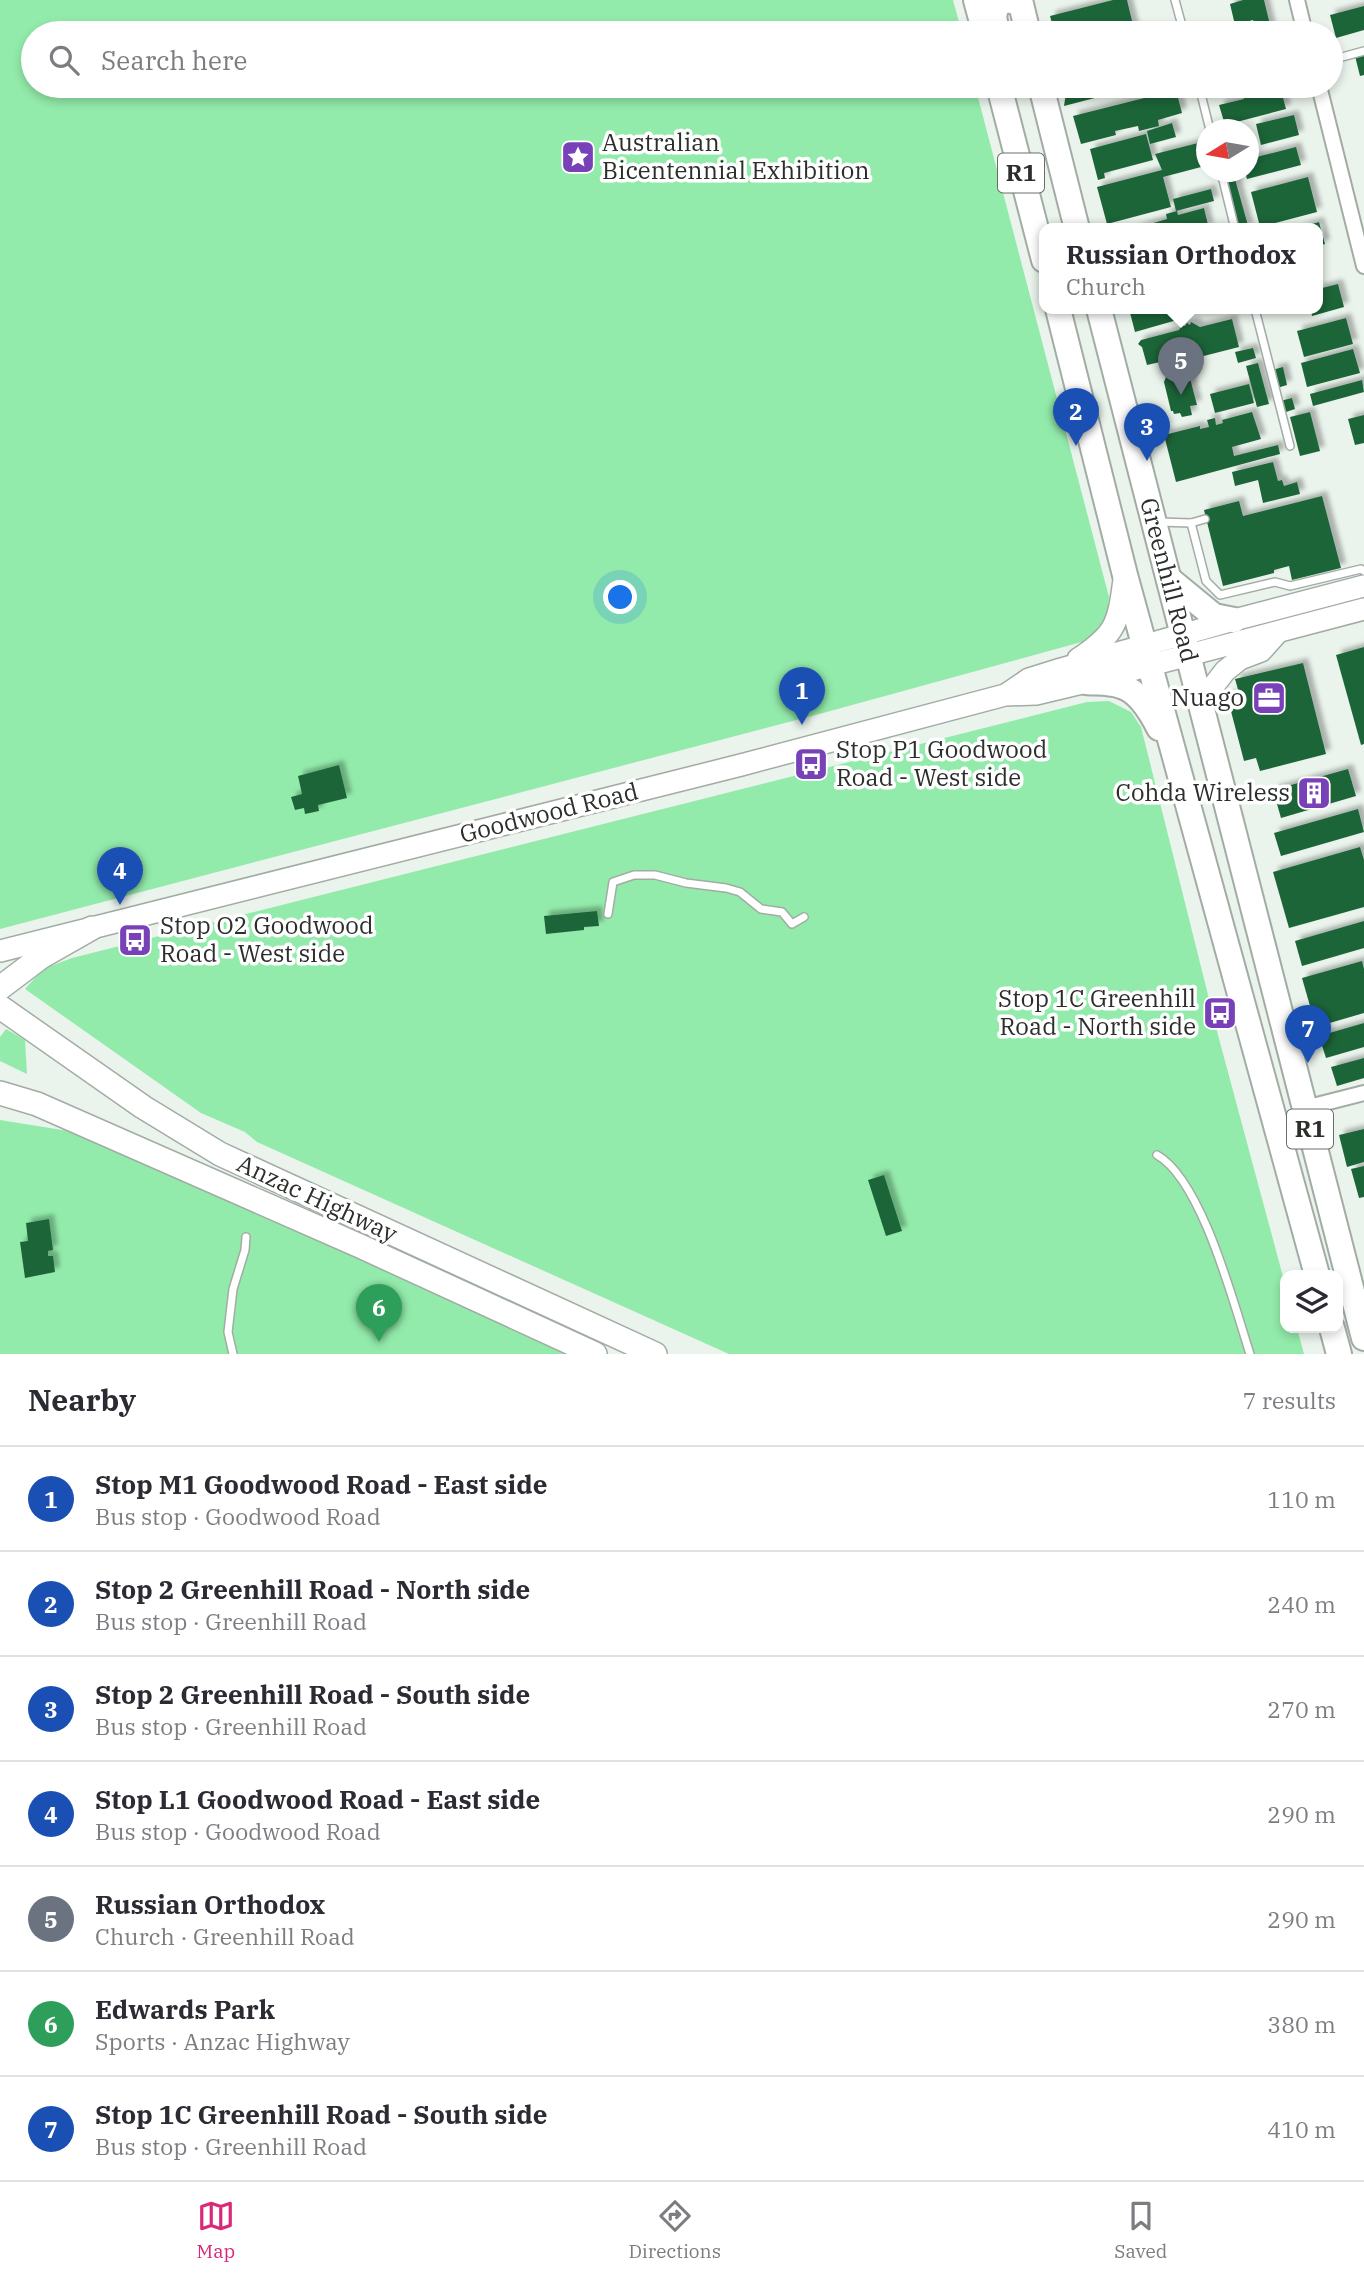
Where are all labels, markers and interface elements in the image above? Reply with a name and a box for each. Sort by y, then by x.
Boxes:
search box [21,21,1343,98]
icon: search [45,41,83,79]
text: Search here [101,43,247,77]
north arrow [1196,119,1259,182]
place label: Australian Bicentennial Exhibition [602,126,870,186]
place icon: Australian Bicentennial Exhibition [559,138,597,176]
road number: R1 [998,154,1044,192]
popup [1039,223,1323,314]
text: Russian Orthodox [1066,237,1296,271]
text: Church [1066,271,1146,301]
pin: 5 [1158,337,1204,395]
pin: 2 [1053,388,1099,446]
pin: 3 [1124,403,1170,461]
street label: Greenhill Road [1133,494,1206,666]
your location [603,580,637,614]
pin: 1 [779,667,825,725]
office icon: Nuago [1250,679,1288,717]
place label: Nuago [1171,681,1244,713]
place label: Stop P1 Goodwood Road - West side [836,733,1047,793]
bus stop icon: Stop P1 Goodwood Road - West side [792,745,830,783]
street label: Goodwood Road [456,774,641,850]
building icon: Cohda Wireless [1295,774,1333,812]
place label: Cohda Wireless [1116,776,1290,808]
pin: 4 [97,847,143,905]
place label: Stop O2 Goodwood Road - West side [160,909,374,969]
bus stop icon: Stop O2 Goodwood Road - West side [116,921,154,959]
place label: Stop 1C Greenhill Road - North side [998,982,1196,1042]
bus stop icon: Stop 1C Greenhill Road - North side [1201,994,1239,1032]
pin: 7 [1285,1005,1331,1063]
road number: R1 [1287,1110,1333,1148]
street label: Anzac Highway [232,1147,403,1249]
map controls [1280,1270,1343,1333]
button: layers [1280,1270,1343,1333]
pin: 6 [356,1284,402,1342]
text: Nearby [28,1380,136,1419]
text: 7 results [1243,1385,1336,1415]
text: Stop M1 Goodwood Road - East side [95,1467,547,1501]
text: 1 [44,1484,58,1514]
text: 110 m [1267,1484,1336,1514]
text: Bus stop · Goodwood Road [95,1501,381,1531]
text: Stop 2 Greenhill Road - North side [95,1572,530,1606]
text: 2 [44,1589,58,1619]
text: 240 m [1267,1589,1336,1619]
text: Bus stop · Greenhill Road [95,1606,367,1636]
text: Stop 2 Greenhill Road - South side [95,1677,530,1711]
text: 3 [44,1694,58,1724]
text: 270 m [1267,1694,1336,1724]
text: Bus stop · Greenhill Road [95,1711,367,1741]
text: Stop L1 Goodwood Road - East side [95,1782,540,1816]
text: 4 [44,1799,58,1829]
text: 290 m [1267,1799,1336,1829]
text: Bus stop · Goodwood Road [95,1816,381,1846]
text: Russian Orthodox [95,1887,325,1921]
text: 5 [44,1904,58,1934]
text: 290 m [1267,1904,1336,1934]
text: Church · Greenhill Road [95,1921,355,1951]
text: Edwards Park [95,1992,275,2026]
text: 6 [44,2009,58,2039]
text: 380 m [1267,2009,1336,2039]
text: Sports · Anzac Highway [95,2026,350,2056]
text: Stop 1C Greenhill Road - South side [95,2097,547,2131]
text: 7 [44,2114,58,2144]
text: 410 m [1267,2114,1336,2144]
text: Bus stop · Greenhill Road [95,2131,367,2161]
tab: Map [197,2197,235,2263]
tab: Directions [628,2197,721,2263]
tab: Saved [1114,2197,1167,2263]

